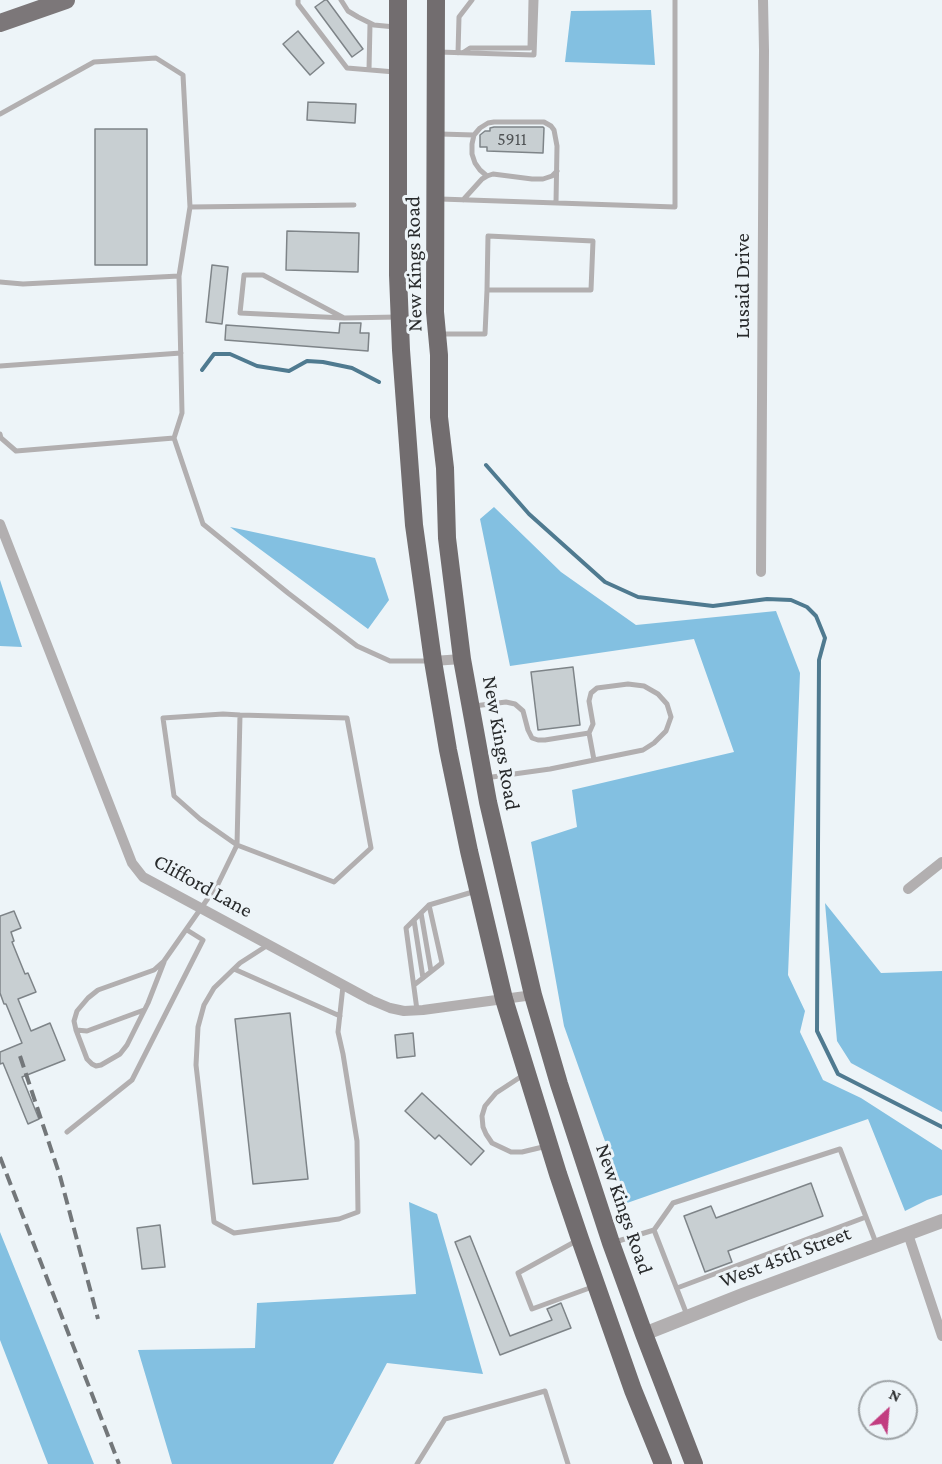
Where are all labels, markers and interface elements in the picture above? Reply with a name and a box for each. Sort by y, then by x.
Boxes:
house number: 5911 [497,128,527,150]
street label: New Kings Road [400,196,428,332]
street label: Lusaid Drive [730,233,756,339]
street label: New Kings Road [477,674,525,812]
street label: Clifford Lane [149,849,257,923]
street label: New Kings Road [590,1141,658,1277]
street label: West 45th Street [716,1220,854,1294]
north arrow [858,1380,918,1440]
text: N [887,1385,904,1405]

